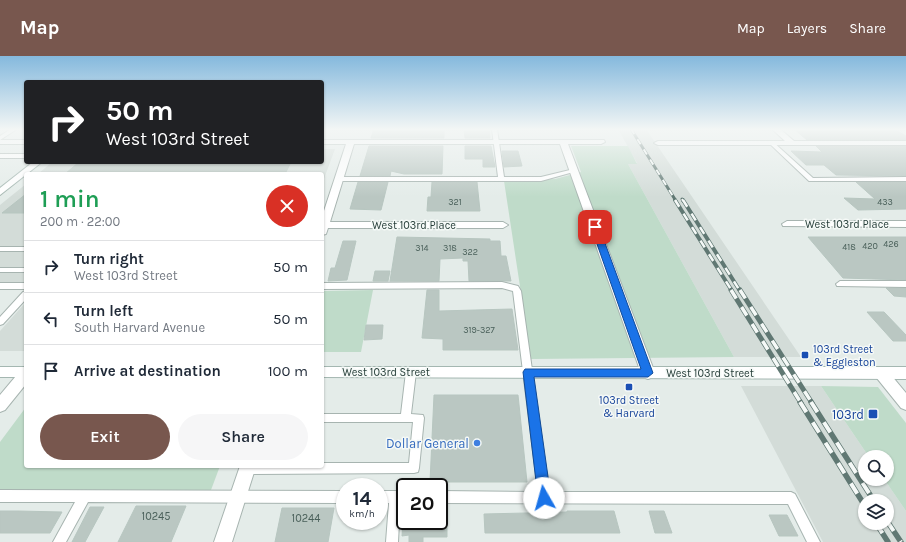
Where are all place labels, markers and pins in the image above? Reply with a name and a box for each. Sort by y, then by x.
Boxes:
pin [578,210,612,244]
place label: 103rd Street & Eggleston [813,343,876,369]
marker: 103rd Street & Eggleston [800,350,810,360]
marker: 103rd Street & Harvard [624,382,634,392]
place label: 103rd Street & Harvard [599,394,659,420]
place label: 103rd [832,407,864,422]
marker: 103rd [867,408,879,420]
place label: Dollar General [386,436,469,451]
marker: Dollar General [472,438,482,448]

